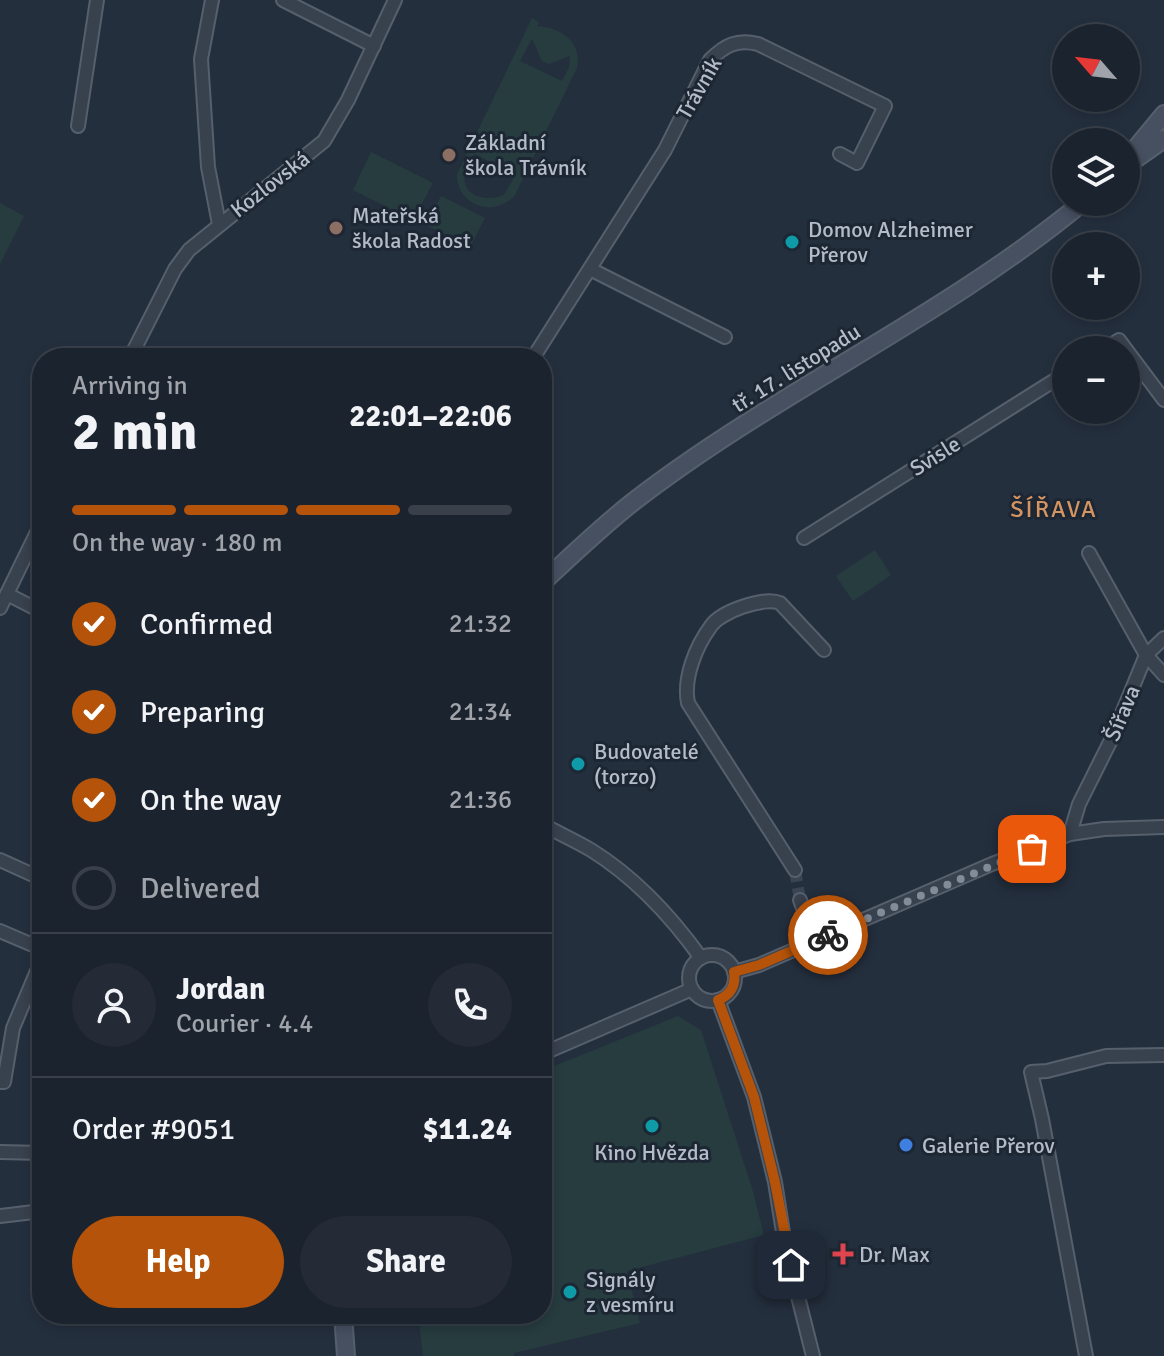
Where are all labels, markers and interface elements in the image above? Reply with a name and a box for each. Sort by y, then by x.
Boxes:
north arrow [1052,24,1140,112]
map controls [1052,24,1140,424]
street label: Trávník [670,52,728,124]
button: layers [1052,128,1140,216]
place label: Základní škola Trávník [465,129,587,181]
street label: Kozlovská [225,145,315,223]
marker: Základní škola Trávník [440,146,458,164]
place label: Mateřská škola Radost [352,202,471,254]
place label: Domov Alzheimer Přerov [808,216,973,268]
marker: Mateřská škola Radost [327,219,345,237]
button: + [1052,232,1140,320]
marker: Domov Alzheimer Přerov [783,233,801,251]
street label: tř. 17. listopadu [727,318,865,418]
button: − [1052,336,1140,424]
text: Arriving in [72,370,188,402]
text: 22:01–22:06 [349,398,512,435]
text: 2 min [72,400,198,464]
street label: Svisle [905,430,965,482]
district label: ŠÍŘAVA [1010,494,1098,524]
text: On the way · 180 m [72,527,282,559]
icon: check [72,602,116,646]
text: Confirmed [140,606,273,643]
text: 21:32 [449,608,512,640]
street label: Šířava [1098,681,1146,745]
icon: check [72,690,116,734]
text: Preparing [140,694,265,731]
text: 21:34 [449,696,512,728]
place label: Budovatelé (torzo) [594,738,699,790]
marker: Budovatelé (torzo) [569,755,587,773]
icon: check [72,778,116,822]
text: On the way [140,782,281,819]
text: 21:36 [449,784,512,816]
pin [998,815,1066,883]
icon: bag [1010,827,1054,871]
text: Delivered [140,870,261,907]
courier [788,895,868,975]
icon: bike [806,913,850,957]
button: person [72,963,156,1047]
button: phone [428,963,512,1047]
text: Jordan [176,971,265,1008]
text: Courier · 4.4 [176,1008,313,1040]
text: Order #9051 [72,1111,235,1148]
text: $11.24 [422,1111,512,1148]
marker: Kino Hvězda [643,1117,661,1135]
place label: Galerie Přerov [922,1132,1055,1159]
marker: Galerie Přerov [897,1136,915,1154]
place label: Kino Hvězda [594,1139,710,1166]
button: Help [72,1216,284,1308]
button: Share [300,1216,512,1308]
pin [757,1231,825,1299]
place label: Dr. Max [859,1241,930,1268]
icon: home [769,1243,813,1287]
marker: Dr. Max [834,1245,852,1263]
place label: Signály z vesmíru [586,1266,675,1318]
marker: Signály z vesmíru [561,1283,579,1301]

